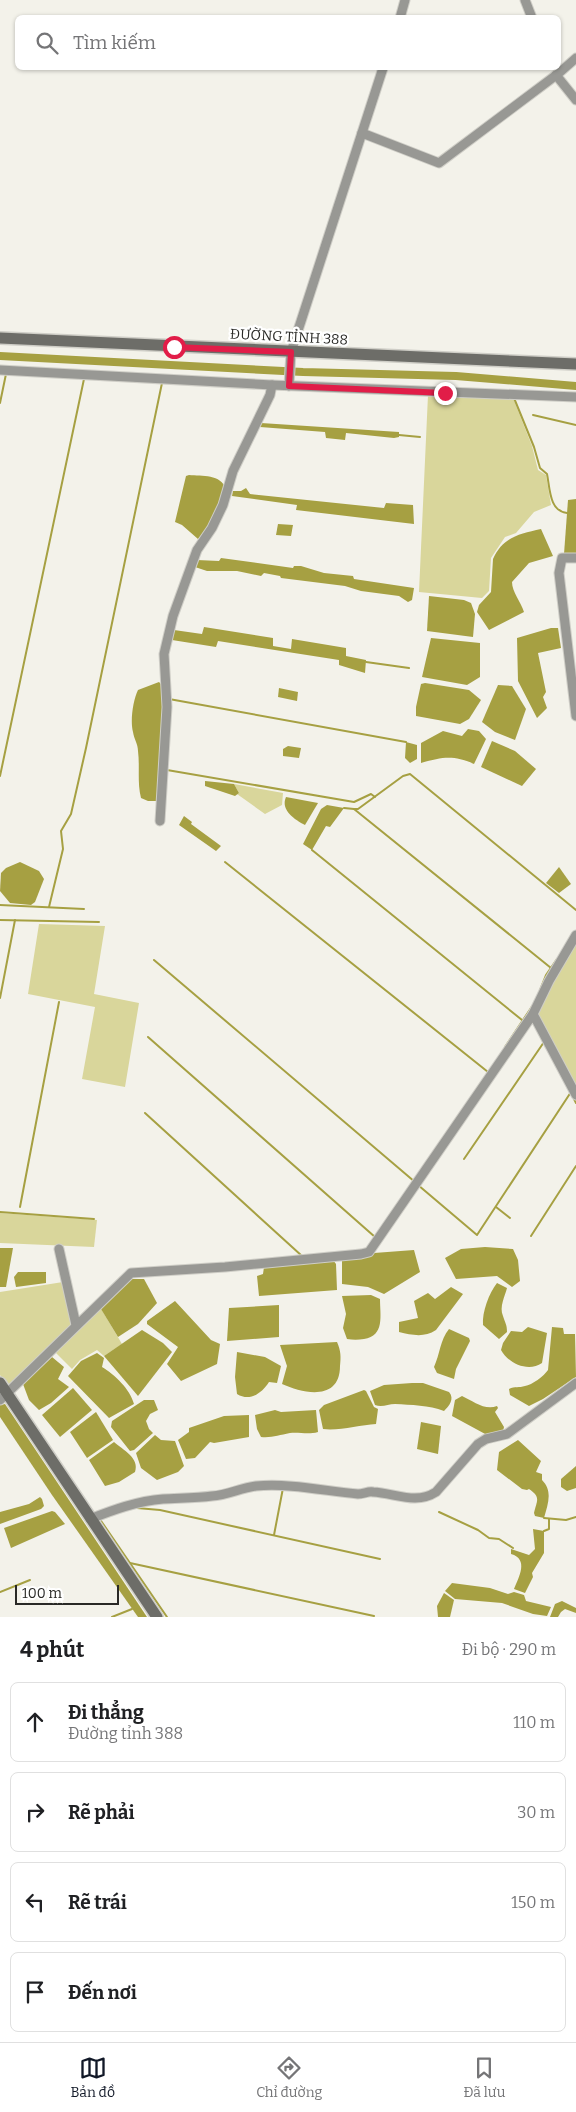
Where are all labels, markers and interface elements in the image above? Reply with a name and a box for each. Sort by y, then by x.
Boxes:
search box [15,15,561,70]
icon: search [33,29,61,57]
text: Tìm kiếm [73,31,156,54]
street label: ĐƯỜNG TỈNH 388 [230,324,348,349]
route start [163,336,186,359]
route end [434,382,457,405]
scale bar [15,1582,119,1605]
text: 100 m [22,1585,62,1602]
text: 4 phút [20,1637,84,1663]
text: Đi bộ · 290 m [462,1640,556,1659]
text: Đi thẳng [68,1701,144,1724]
icon: ahead [21,1708,49,1736]
text: 110 m [513,1713,555,1732]
text: Đường tỉnh 388 [68,1724,183,1743]
icon: right [21,1798,49,1826]
text: Rẽ phải [68,1801,134,1824]
text: 30 m [517,1803,555,1822]
icon: left [21,1888,49,1916]
text: Rẽ trái [68,1891,127,1914]
text: 150 m [511,1893,555,1912]
icon: arrive [21,1978,49,2006]
text: Đến nơi [68,1981,137,2004]
tab: Bản đồ [71,2054,115,2101]
tab: Chỉ đường [256,2054,322,2101]
tab: Đã lưu [464,2054,505,2101]

